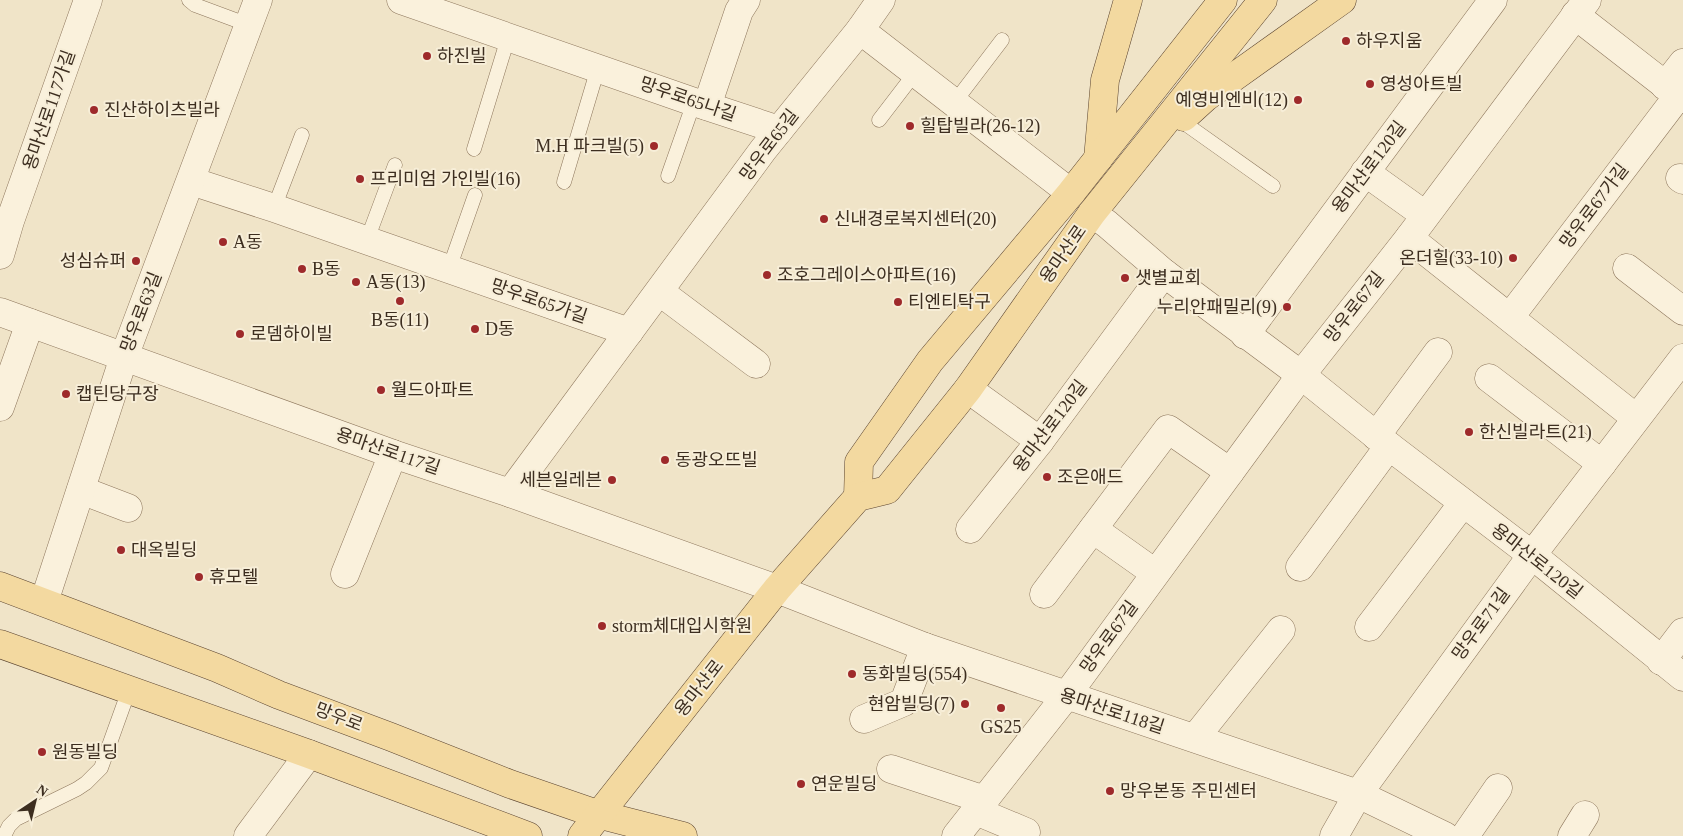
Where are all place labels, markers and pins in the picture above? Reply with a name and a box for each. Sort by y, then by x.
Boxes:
place label: 하우지움 [1356,31,1422,51]
marker: 하우지움 [1340,35,1352,47]
place label: 하진빌 [437,46,487,66]
marker: 하진빌 [421,50,433,62]
place label: 영성아트빌 [1380,74,1463,94]
marker: 영성아트빌 [1364,78,1376,90]
place label: 예영비엔비(12) [1175,90,1288,111]
marker: 예영비엔비(12) [1292,94,1304,106]
place label: 진산하이츠빌라 [104,100,220,120]
marker: 진산하이츠빌라 [88,104,100,116]
place label: 힐탑빌라(26-12) [920,116,1040,137]
marker: 힐탑빌라(26-12) [904,120,916,132]
place label: M.H 파크빌(5) [535,136,644,157]
marker: M.H 파크빌(5) [648,140,660,152]
place label: 프리미엄 가인빌(16) [370,169,520,190]
marker: 프리미엄 가인빌(16) [354,173,366,185]
place label: 신내경로복지센터(20) [834,209,996,230]
marker: 신내경로복지센터(20) [818,213,830,225]
place label: A동 [233,232,263,252]
marker: A동 [217,236,229,248]
place label: 온더힐(33-10) [1399,248,1503,269]
place label: 성심슈퍼 [60,251,126,271]
marker: 온더힐(33-10) [1507,252,1519,264]
marker: 성심슈퍼 [130,255,142,267]
place label: B동 [312,259,341,279]
marker: B동 [296,263,308,275]
place label: 조호그레이스아파트(16) [777,265,956,286]
place label: 샛별교회 [1135,268,1201,288]
marker: 조호그레이스아파트(16) [761,269,773,281]
place label: A동(13) [366,272,426,293]
marker: 샛별교회 [1119,272,1131,284]
marker: A동(13) [350,276,362,288]
place label: 티엔티탁구 [908,292,991,312]
marker: B동(11) [394,295,406,307]
marker: 티엔티탁구 [892,296,904,308]
place label: 누리안패밀리(9) [1157,297,1277,318]
marker: 누리안패밀리(9) [1281,301,1293,313]
place label: B동(11) [371,310,429,331]
place label: D동 [485,319,515,339]
marker: D동 [469,323,481,335]
place label: 로뎀하이빌 [250,324,333,344]
marker: 로뎀하이빌 [234,328,246,340]
place label: 월드아파트 [391,380,474,400]
place label: 캡틴당구장 [76,384,159,404]
marker: 월드아파트 [375,384,387,396]
marker: 캡틴당구장 [60,388,72,400]
place label: 한신빌라트(21) [1479,422,1592,443]
marker: 한신빌라트(21) [1463,426,1475,438]
place label: 동광오뜨빌 [675,450,758,470]
marker: 동광오뜨빌 [659,454,671,466]
place label: 조은애드 [1057,467,1123,487]
place label: 세븐일레븐 [519,470,602,490]
marker: 조은애드 [1041,471,1053,483]
marker: 세븐일레븐 [606,474,618,486]
place label: 대옥빌딩 [131,540,197,560]
marker: 대옥빌딩 [115,544,127,556]
place label: 휴모텔 [209,567,259,587]
marker: 휴모텔 [193,571,205,583]
place label: storm체대입시학원 [612,616,752,636]
marker: storm체대입시학원 [596,620,608,632]
place label: 동화빌딩(554) [862,664,967,685]
marker: 동화빌딩(554) [846,668,858,680]
place label: 현암빌딩(7) [868,694,955,715]
marker: 현암빌딩(7) [959,698,971,710]
marker: GS25 [995,702,1007,714]
place label: GS25 [980,717,1022,737]
place label: 원동빌딩 [52,742,118,762]
marker: 원동빌딩 [36,746,48,758]
place label: 연운빌딩 [811,774,877,794]
marker: 연운빌딩 [795,778,807,790]
place label: 망우본동 주민센터 [1120,781,1257,801]
marker: 망우본동 주민센터 [1104,785,1116,797]

